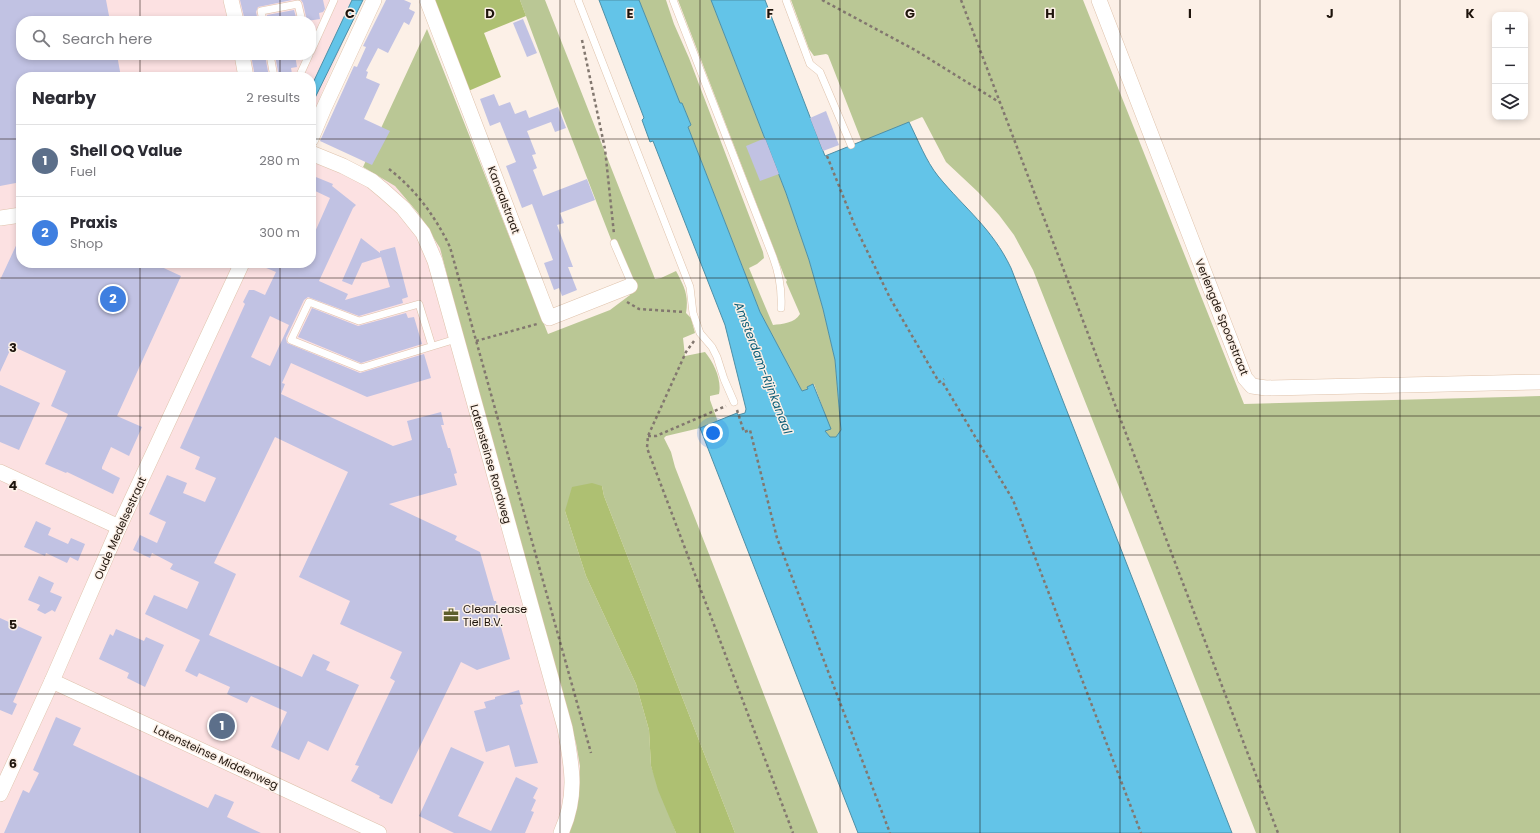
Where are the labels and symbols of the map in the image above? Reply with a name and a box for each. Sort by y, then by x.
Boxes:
text: C [345,4,355,23]
text: D [485,4,495,23]
text: E [626,4,634,23]
text: F [766,4,774,23]
text: G [905,4,915,23]
text: H [1045,4,1055,23]
text: I [1188,4,1192,23]
text: J [1326,4,1334,23]
text: K [1465,4,1475,23]
street label: Kanaalstraat [484,164,524,236]
street label: Verlengde Spoorstraat [1191,256,1253,378]
pin: 2 [100,284,126,314]
water label: Amsterdam-Rijnkanaal [730,298,797,436]
text: 3 [9,338,17,357]
street label: Latensteinse Rondweg [466,403,516,525]
your location [703,423,723,443]
street label: Oude Medelsestraat [90,474,150,582]
text: 4 [9,476,18,495]
place label: CleanLease Tiel B.V. [463,601,527,630]
office icon: CleanLease Tiel B.V. [442,606,460,624]
text: 5 [9,615,17,634]
pin: 1 [209,711,235,741]
street label: Latensteinse Middenweg [151,721,281,793]
text: 6 [9,754,17,773]

